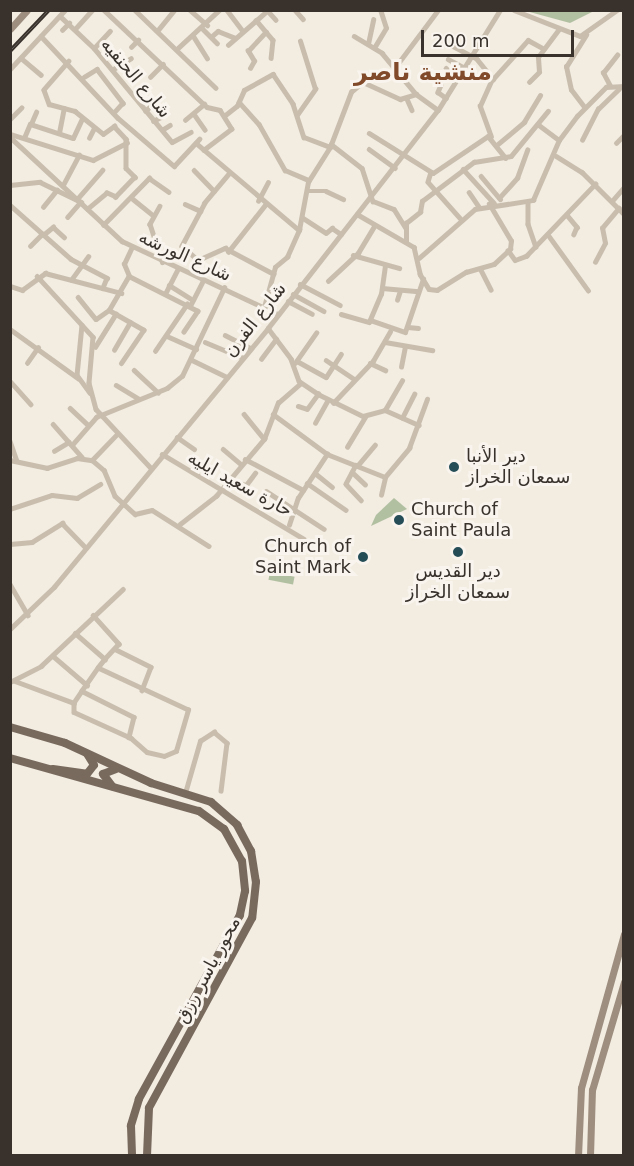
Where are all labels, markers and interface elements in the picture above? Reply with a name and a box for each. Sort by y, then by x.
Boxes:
scale bar [424,18,577,56]
text: 200 m [432,30,490,51]
street label: شارع الحنفيه [96,34,176,122]
district label: منشية ناصر [354,59,492,87]
street label: شارع الورشه [135,226,235,286]
street label: شارع الفرن [219,278,291,362]
street label: حارة سعيد ايليه [184,446,296,522]
place label: دير الأنبا سمعان الخراز [466,446,570,488]
marker: دير الأنبا سمعان الخراز [447,460,461,474]
place label: Church of Saint Paula [411,499,511,542]
marker: Church of Saint Paula [392,513,406,527]
place label: Church of Saint Mark [255,536,351,578]
marker: دير القديس سمعان الخراز [451,545,465,559]
marker: Church of Saint Mark [356,550,370,564]
place label: دير القديس سمعان الخراز [406,561,510,604]
street label: محور ياسر رزق [171,913,245,1027]

